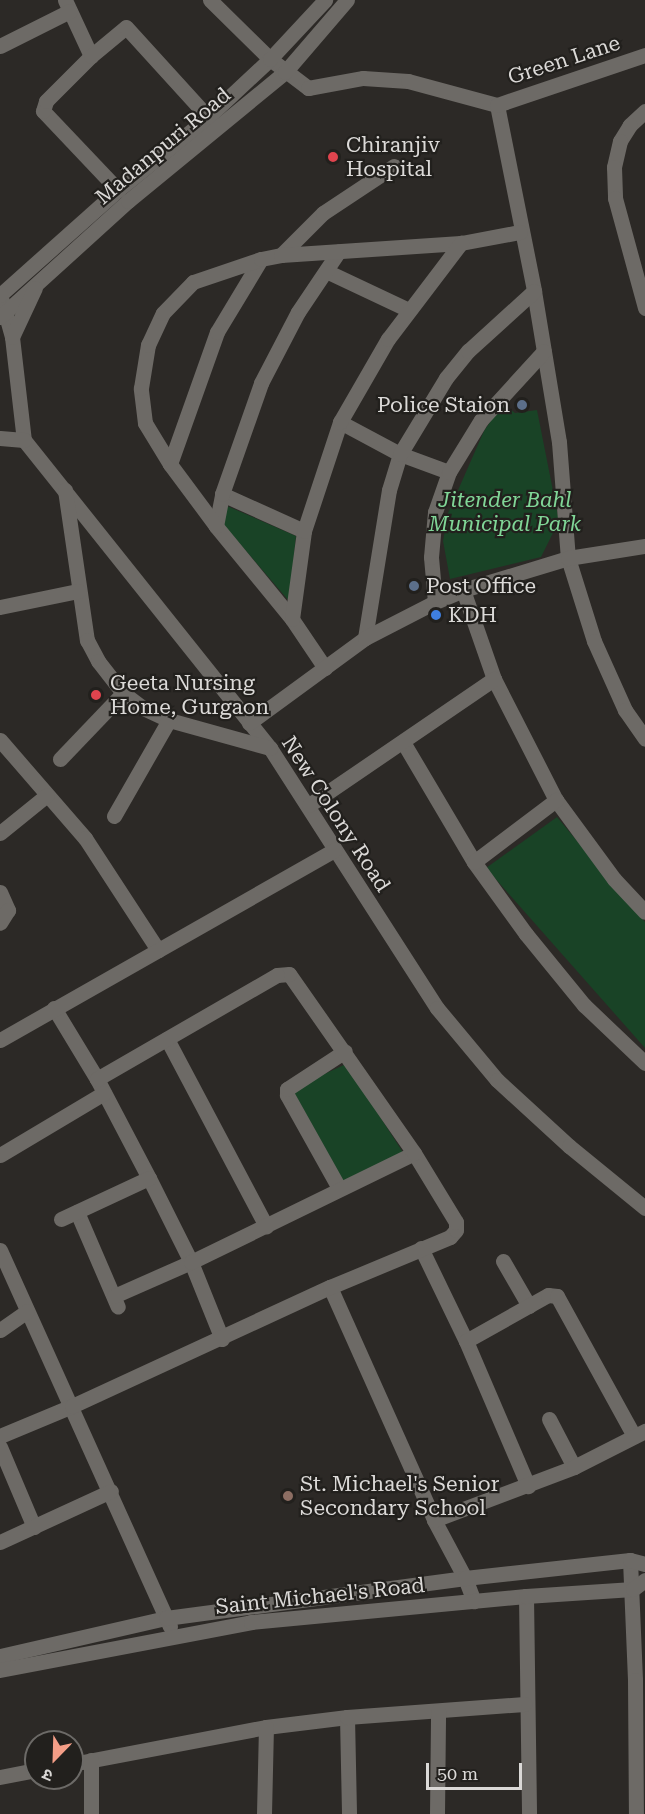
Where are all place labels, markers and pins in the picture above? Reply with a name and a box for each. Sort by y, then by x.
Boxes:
place label: Chiranjiv Hospital [346,132,440,182]
marker: Chiranjiv Hospital [324,148,342,166]
place label: Police Staion [377,392,510,418]
marker: Police Staion [515,398,529,412]
place label: Post Office [426,573,536,599]
marker: Post Office [407,579,421,593]
place label: KDH [448,602,497,628]
marker: KDH [429,608,443,622]
place label: Geeta Nursing Home, Gurgaon [110,670,269,720]
marker: Geeta Nursing Home, Gurgaon [87,686,105,704]
place label: St. Michael's Senior Secondary School [300,1471,499,1521]
marker: St. Michael's Senior Secondary School [281,1489,295,1503]

